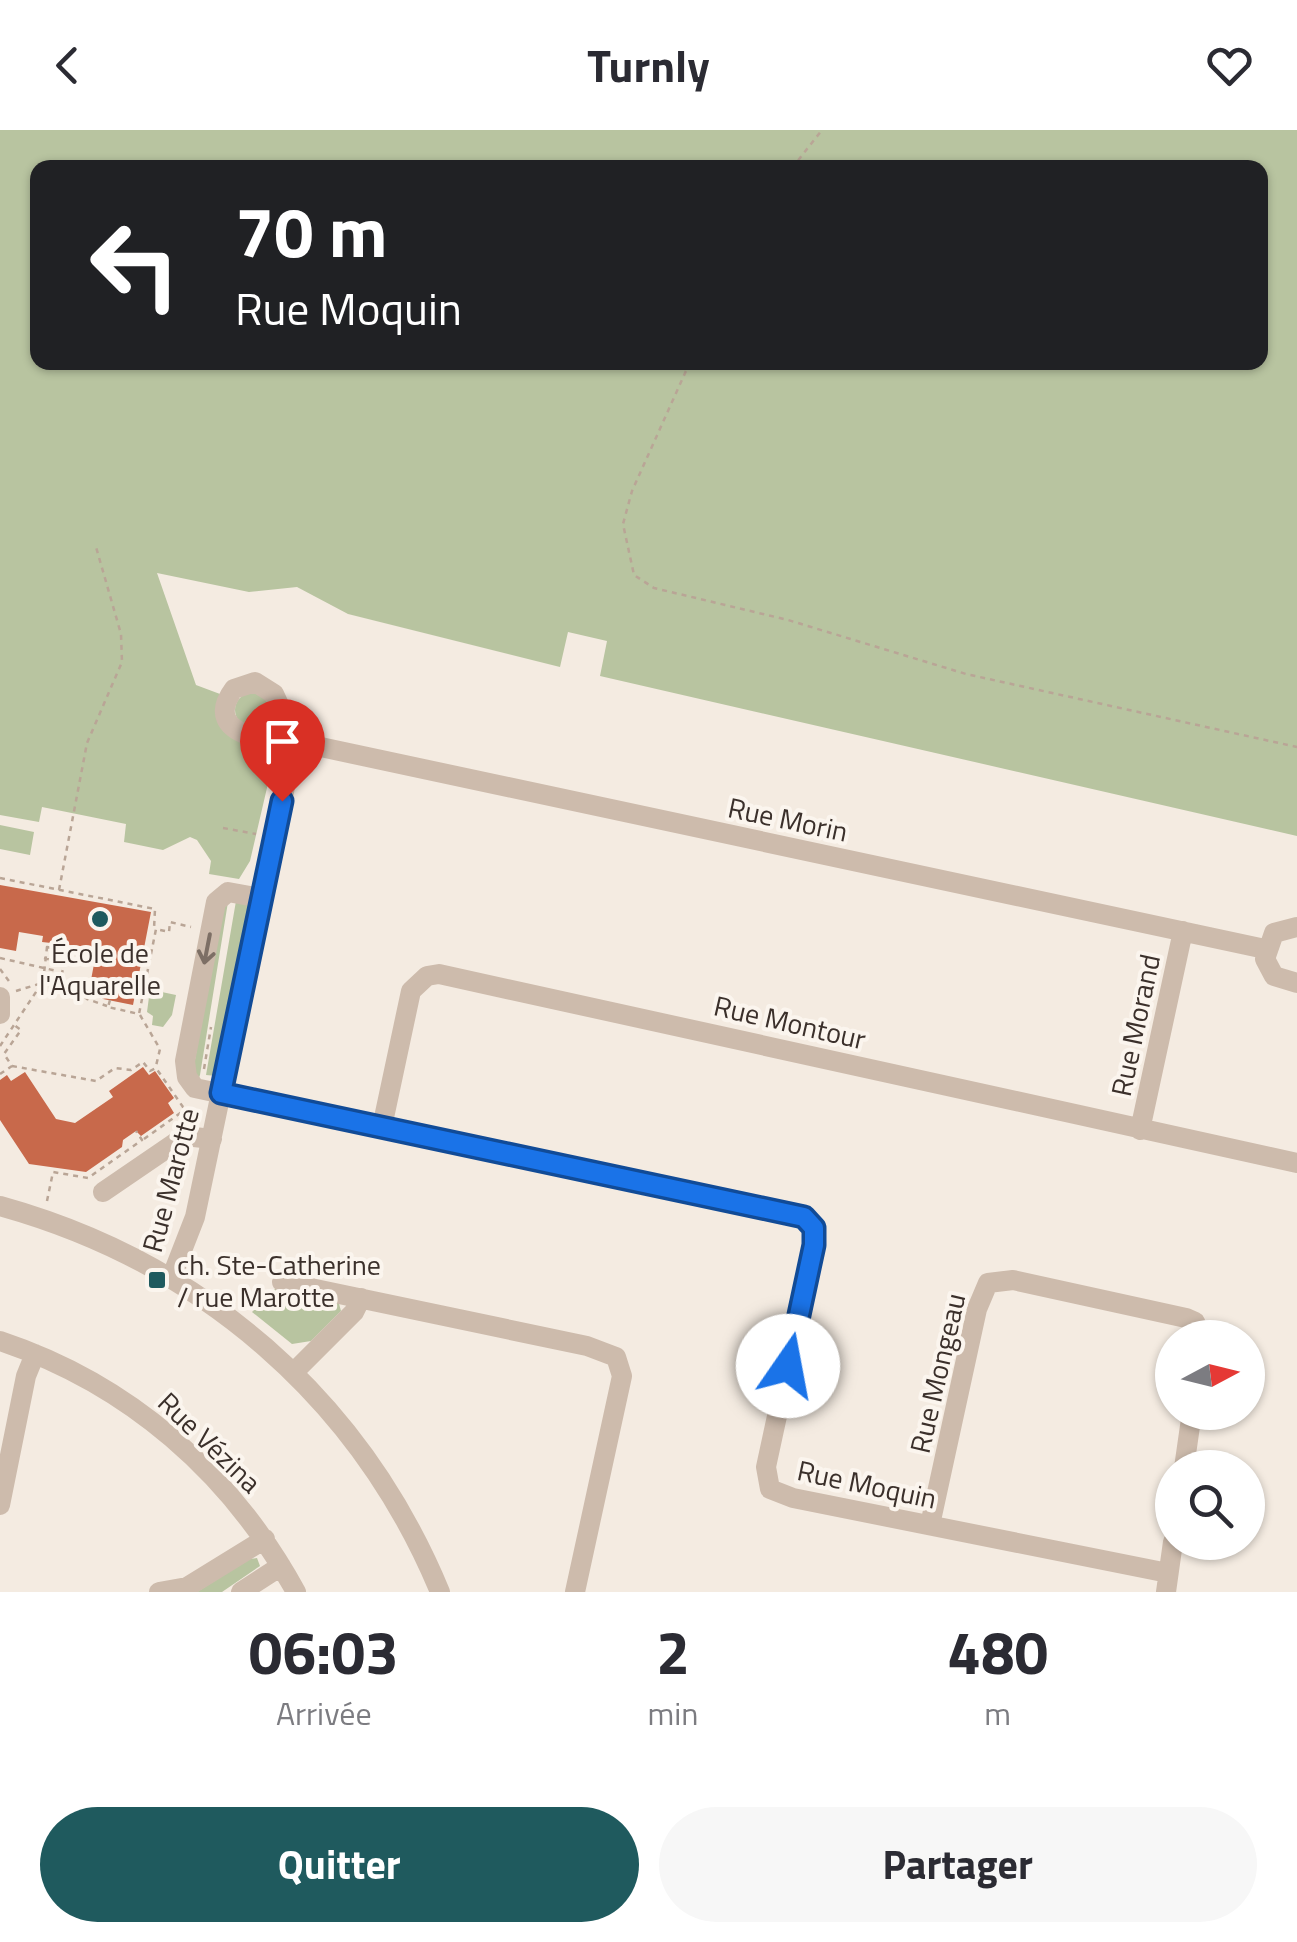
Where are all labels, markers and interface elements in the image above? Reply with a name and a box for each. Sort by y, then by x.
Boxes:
text: Turnly [587,31,710,99]
icon: back [40,38,95,93]
icon: heart [1202,38,1257,93]
text: 70 m [235,178,388,284]
icon: left [70,200,200,330]
text: Rue Moquin [235,274,462,342]
pin [240,699,325,802]
icon: arrive [255,714,310,769]
street label: Rue Morin [724,785,852,853]
marker: École de l'Aquarelle [89,908,111,930]
place label: École de l'Aquarelle [39,931,161,1006]
one-way arrow [197,932,216,964]
street label: Rue Morand [1099,950,1171,1100]
street label: Rue Montour [710,984,870,1060]
street label: Rue Marotte [130,1103,210,1257]
place label: ch. Ste-Catherine / rue Marotte [177,1243,381,1318]
marker: ch. Ste-Catherine / rue Marotte [146,1269,168,1291]
street label: Rue Mongeau [898,1289,976,1457]
position arrow [736,1314,840,1418]
north arrow [1155,1320,1265,1430]
map controls [1155,1320,1265,1560]
street label: Rue Vézina [148,1381,272,1503]
street label: Rue Moquin [793,1448,941,1520]
button: search [1155,1450,1265,1560]
text: 06:03 [249,1606,399,1697]
text: 2 [656,1606,690,1697]
text: 480 [947,1606,1048,1697]
text: Arrivée [276,1689,372,1737]
text: min [647,1689,698,1737]
text: m [984,1689,1011,1737]
button: Quitter [40,1807,639,1922]
button: Partager [659,1807,1257,1922]

